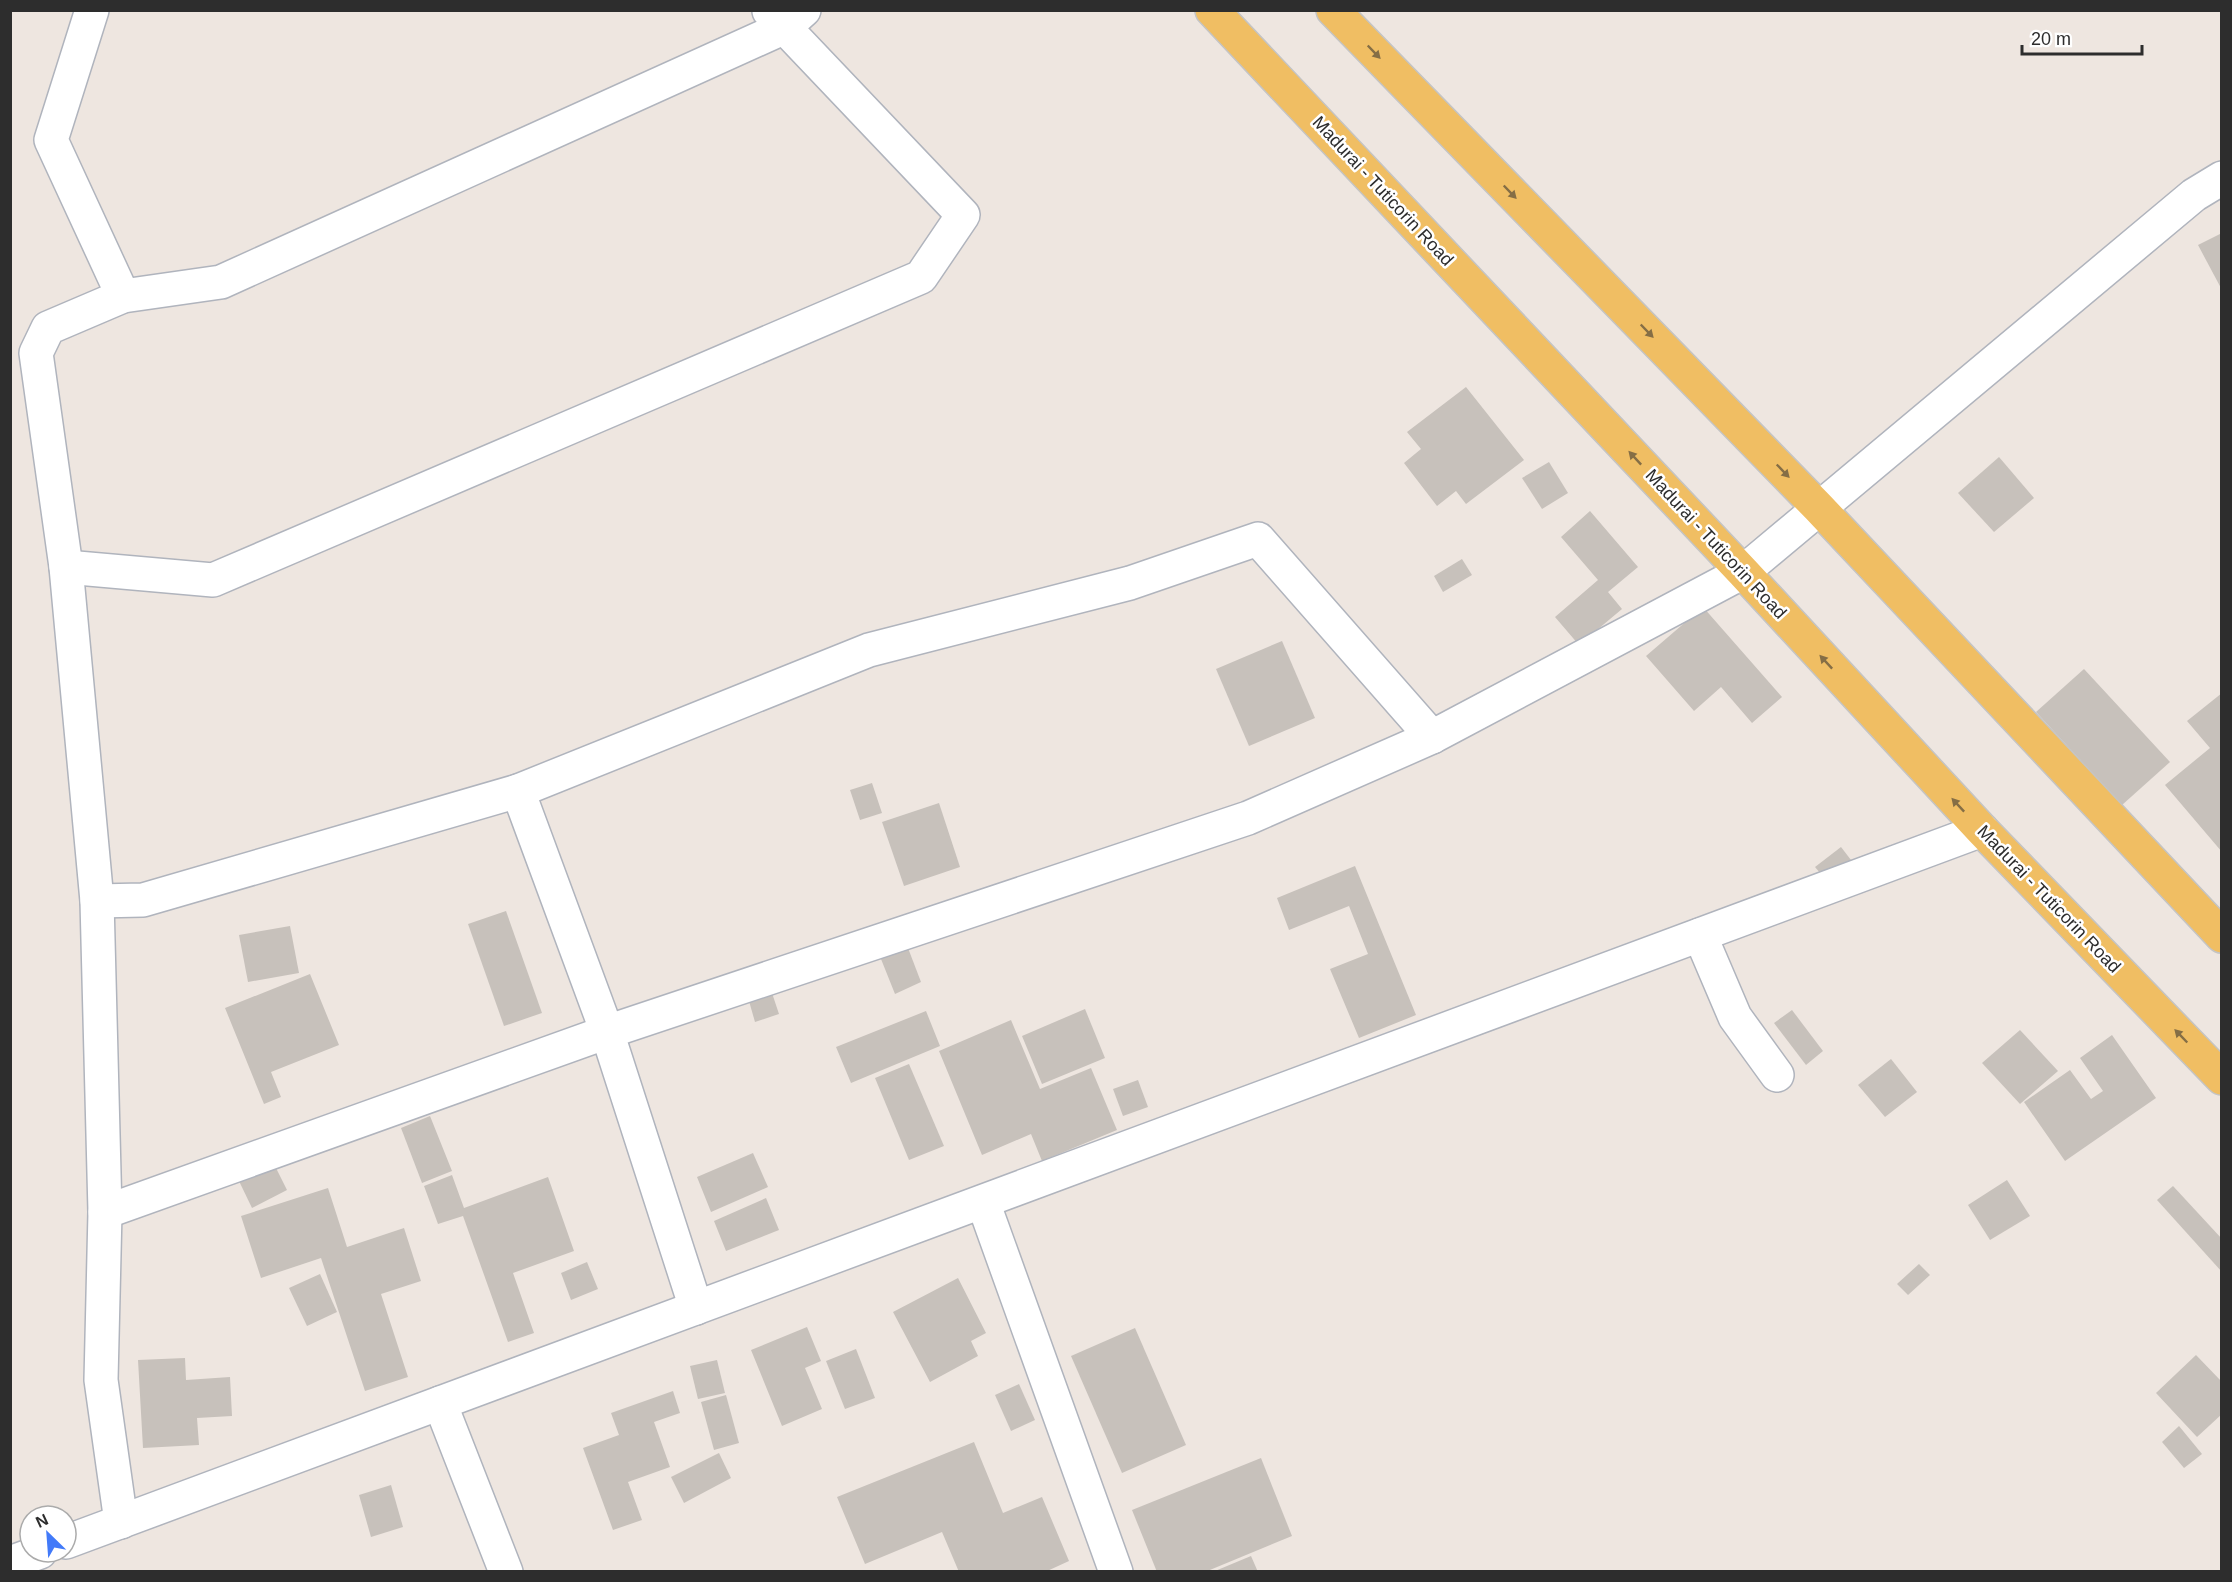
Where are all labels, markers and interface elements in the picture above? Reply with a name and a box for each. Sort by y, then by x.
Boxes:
scale bar [2022,18,2142,56]
text: 20 m [2031,29,2071,49]
one-way arrow [1367,45,1381,59]
street label: Madurai - Tuticorin Road [1308,112,1458,270]
one-way arrow [1503,184,1517,198]
one-way arrow [1639,324,1653,338]
one-way arrow [1629,451,1642,466]
one-way arrow [1776,464,1790,479]
street label: Madurai - Tuticorin Road [1641,465,1791,623]
one-way arrow [1819,654,1833,669]
one-way arrow [1951,797,1965,812]
street label: Madurai - Tuticorin Road [1973,821,2125,977]
one-way arrow [2175,1029,2188,1044]
north arrow [18,1504,78,1564]
text: N [33,1511,51,1531]

